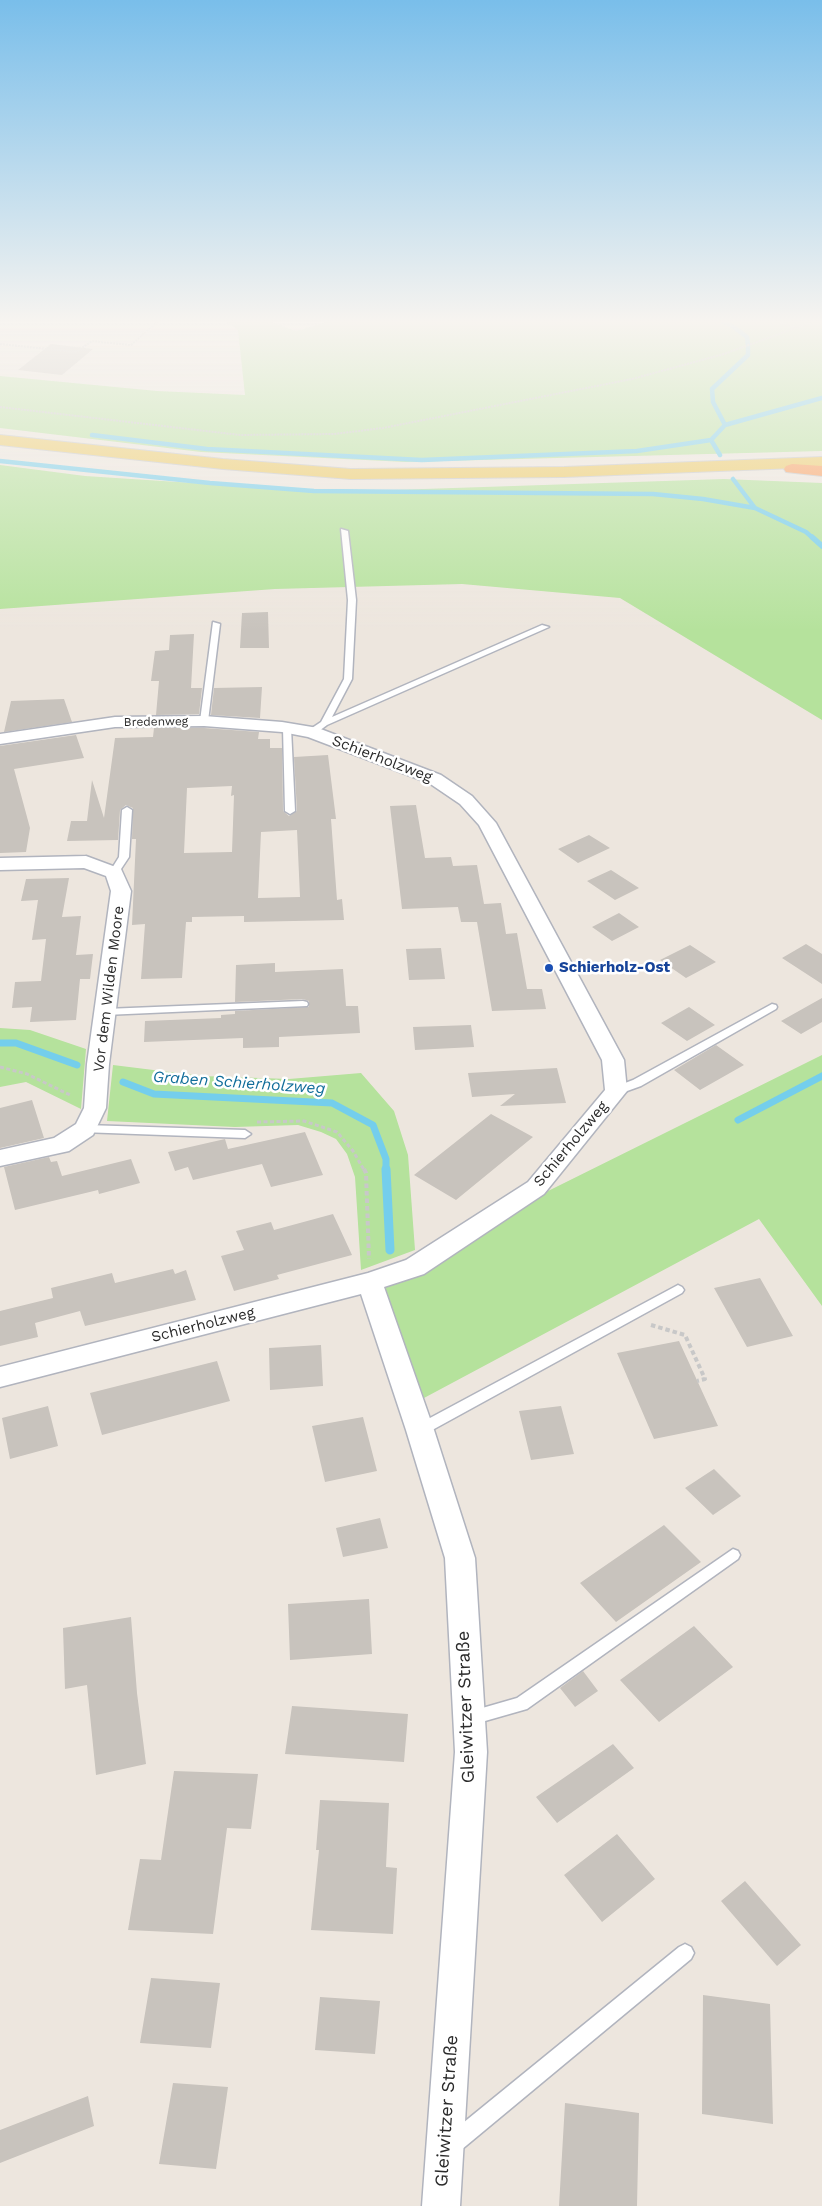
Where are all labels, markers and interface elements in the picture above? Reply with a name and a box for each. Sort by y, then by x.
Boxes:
street label: Bredenweg [124,714,188,730]
street label: Schierholzweg [329,732,435,786]
street label: Vor dem Wilden Moore [90,905,128,1073]
place label: Schierholz-Ost [559,959,670,977]
marker: Schierholz-Ost [543,962,555,974]
water label: Graben Schierholzweg [152,1067,326,1099]
street label: Schierholzweg [530,1098,612,1190]
street label: Schierholzweg [149,1303,257,1347]
street label: Gleiwitzer Straße [453,1631,479,1783]
street label: Gleiwitzer Straße [431,2034,463,2188]

